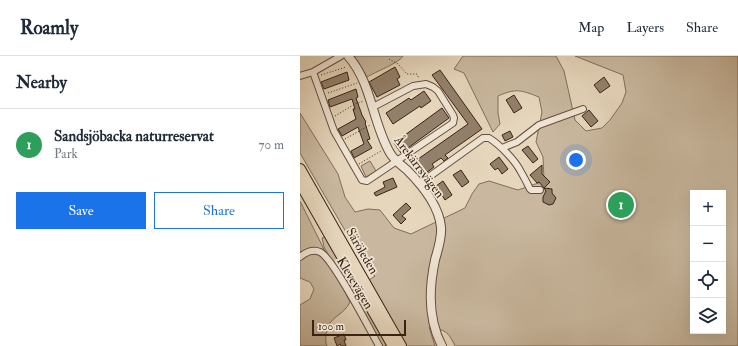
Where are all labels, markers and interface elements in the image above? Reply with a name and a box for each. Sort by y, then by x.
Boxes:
text: Roamly [20,16,78,40]
text: Map [578,19,604,36]
text: Layers [626,19,664,36]
text: Share [686,19,718,36]
text: Nearby [16,72,67,93]
text: Sandsjöbacka naturreservat [54,127,214,146]
street label: Årekärrsvägen [390,131,448,201]
text: 1 [27,137,31,153]
text: 70 m [259,137,284,153]
text: Park [54,146,78,162]
your location [566,150,586,170]
pin: 1 [608,190,634,220]
map controls [690,190,726,334]
button: + [690,190,726,226]
button: Save [16,192,146,229]
button: Share [154,192,284,229]
street label: Säröleden [342,225,382,277]
button: − [690,226,726,262]
street label: Klevevägen [333,254,377,312]
button: locate [690,262,726,298]
button: layers [690,298,726,334]
scale bar [312,318,406,337]
text: 100 m [318,320,344,333]

